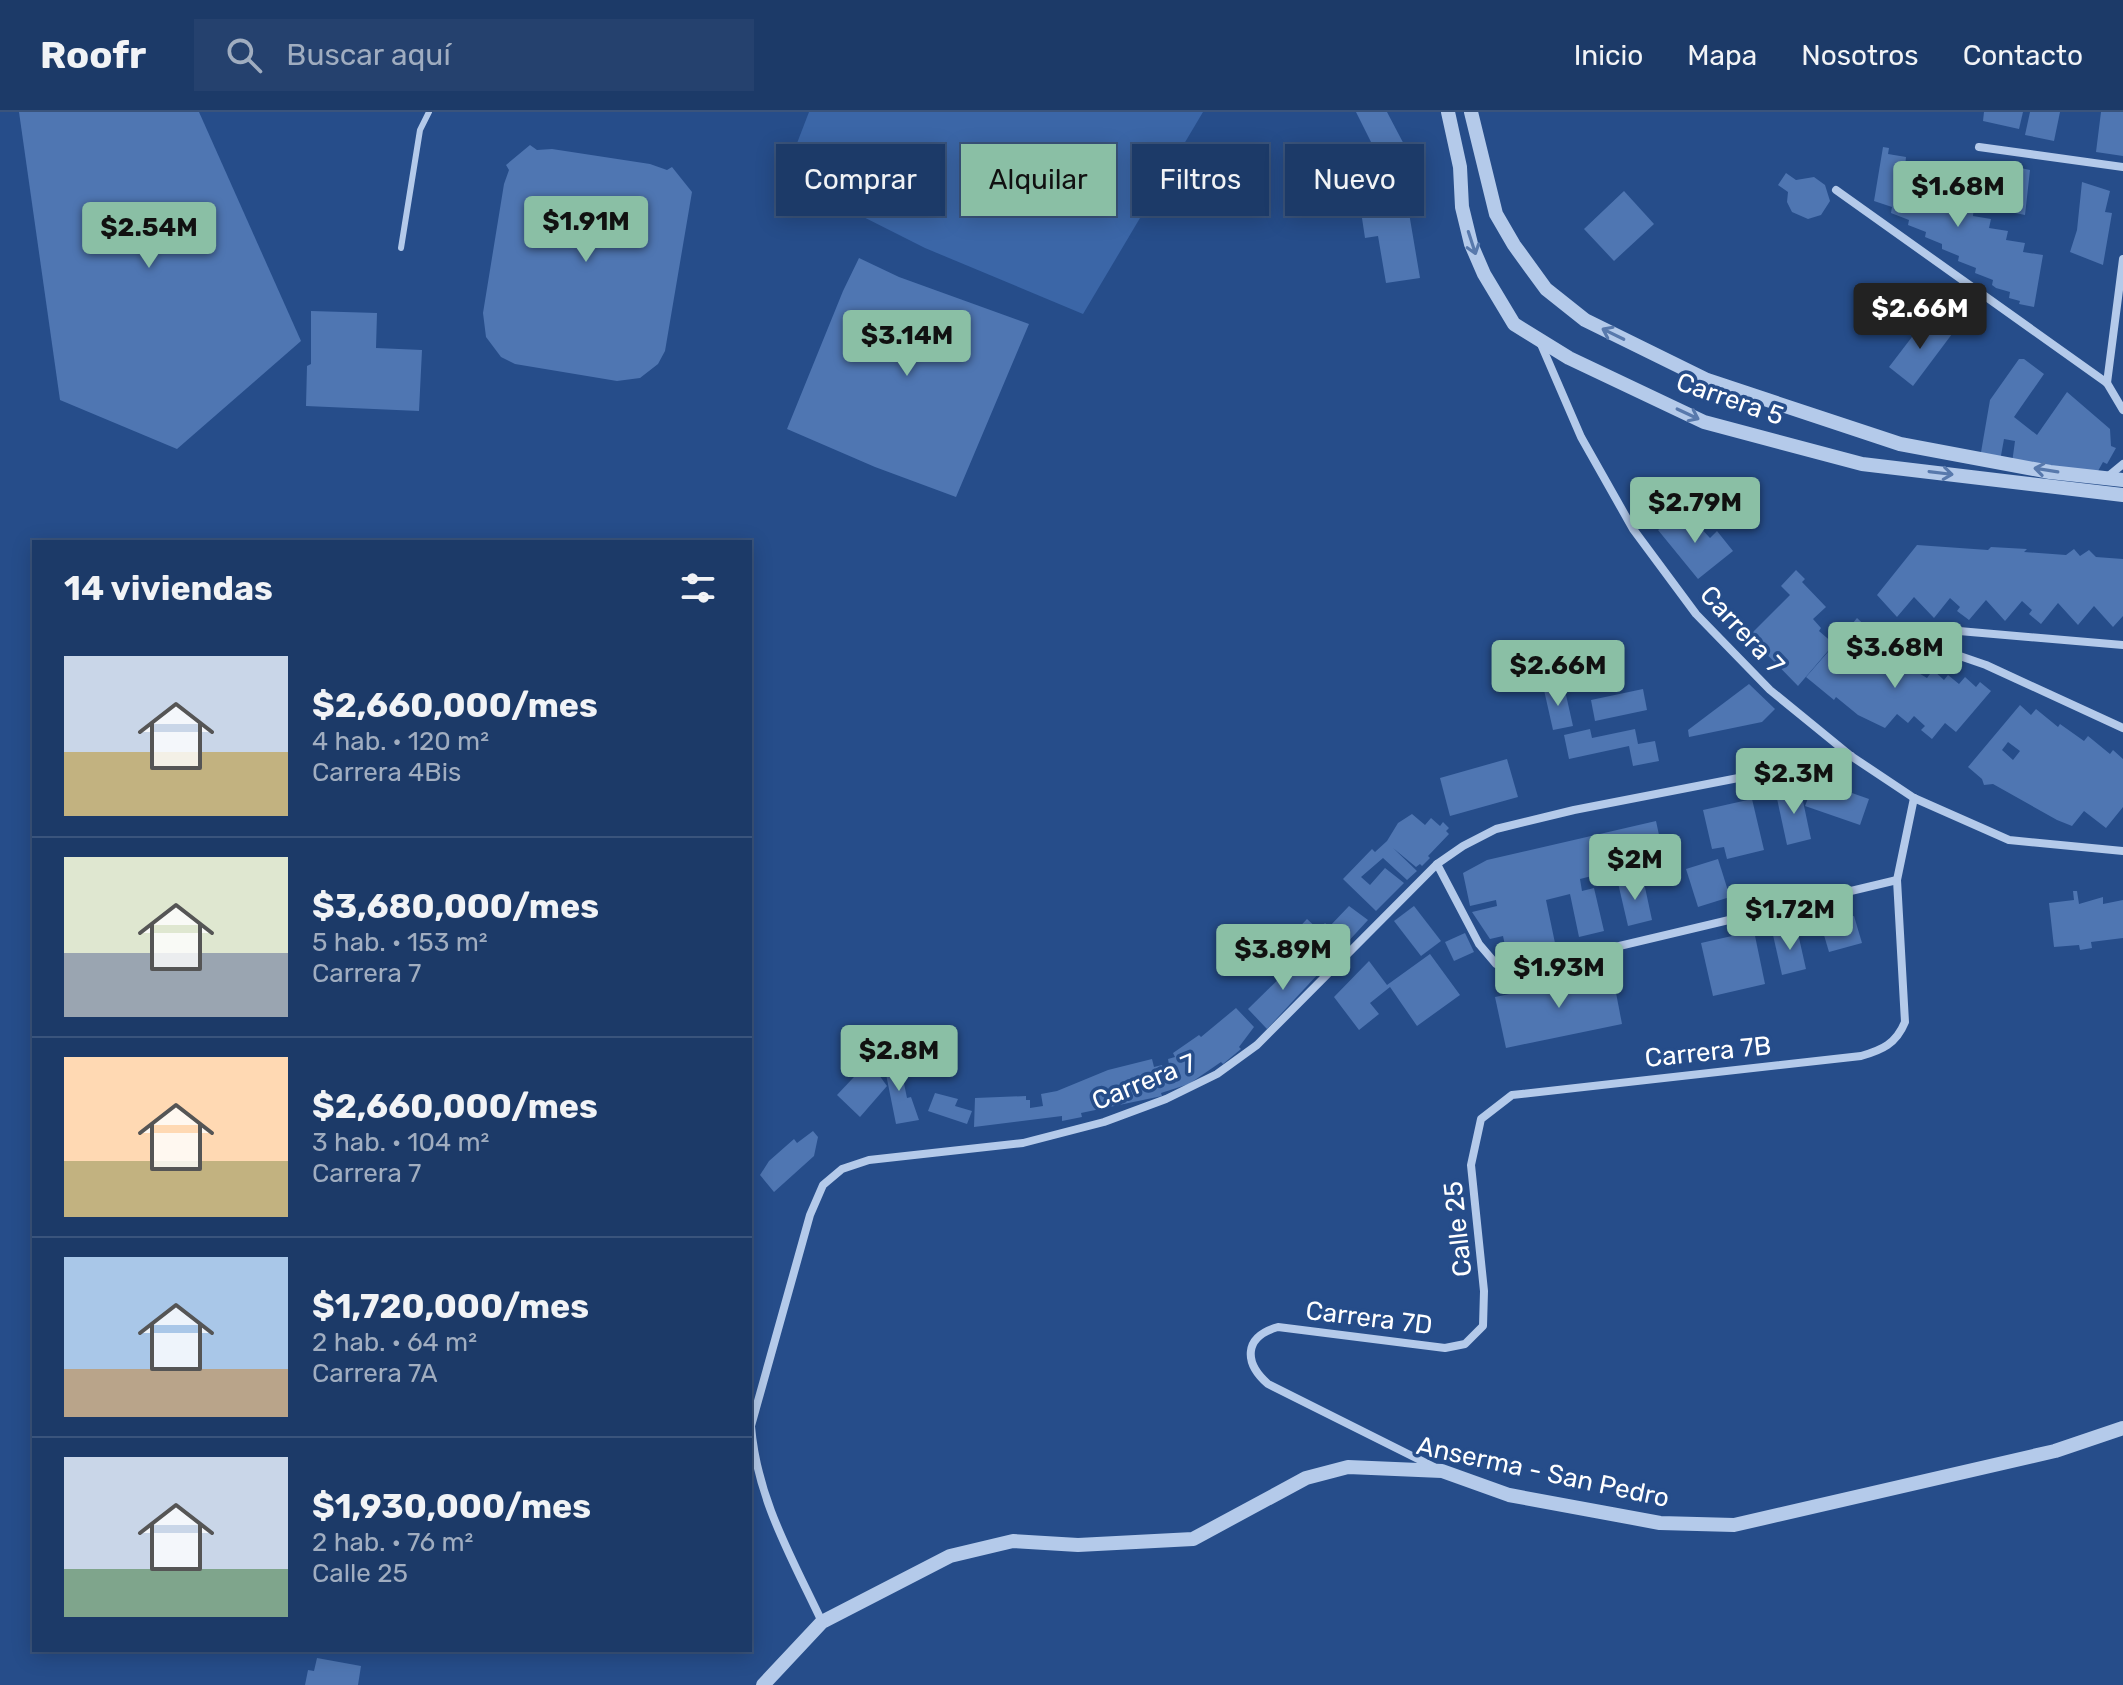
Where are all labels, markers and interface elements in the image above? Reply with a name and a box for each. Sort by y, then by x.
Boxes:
search box [194,19,754,91]
text: Roofr [40,32,146,78]
icon: search [222,33,266,77]
text: Buscar aquí [286,37,451,73]
text: Inicio [1574,39,1643,72]
text: Mapa [1687,39,1757,72]
text: Nosotros [1801,39,1919,72]
text: Contacto [1963,39,2083,72]
chip: Comprar [776,144,945,216]
chip: Alquilar [961,144,1116,216]
chip: Filtros [1132,144,1269,216]
chip: Nuevo [1285,144,1424,216]
pin: $1.68M [1893,161,2023,229]
text: $1.68M [1911,171,2005,202]
pin: $1.91M [521,196,651,264]
pin: $2.54M [84,202,214,270]
text: $1.91M [542,206,630,237]
text: $2.54M [100,212,198,243]
one-way arrow [1465,230,1480,255]
pin: $2.66M [1855,283,1985,351]
text: $2.66M [1872,293,1968,324]
pin: $3.14M [842,310,972,378]
text: $3.14M [861,320,953,351]
one-way arrow [1602,326,1626,341]
street label: Carrera 5 [1672,366,1788,432]
one-way arrow [1676,407,1700,422]
one-way arrow [2033,462,2059,477]
one-way arrow [1927,466,1953,481]
pin: $2.79M [1630,477,1760,545]
text: $2.79M [1648,487,1742,518]
icon: filters [676,566,720,610]
text: 14 viviendas [64,568,273,609]
street label: Carrera 7 [1693,579,1791,681]
pin: $3.68M [1830,622,1960,690]
text: $3.68M [1846,632,1944,663]
pin: $2.66M [1493,640,1623,708]
text: $2.66M [1510,650,1606,681]
text: $2,660,000/mes [312,685,598,726]
icon: home [128,688,224,784]
text: 4 hab. · 120 m² [312,726,489,757]
pin: $2.3M [1738,748,1850,816]
text: Carrera 4Bis [312,757,461,788]
text: $2.3M [1754,758,1834,789]
pin: $2M [1596,834,1674,902]
text: $2M [1607,844,1663,875]
pin: $1.72M [1725,884,1855,952]
text: $3,680,000/mes [312,886,599,927]
icon: home [128,889,224,985]
text: $1.72M [1745,894,1835,925]
pin: $3.89M [1218,924,1348,992]
text: 5 hab. · 153 m² [312,927,488,958]
text: $3.89M [1234,934,1332,965]
pin: $1.93M [1494,942,1624,1010]
text: $1.93M [1513,952,1605,983]
text: Carrera 7 [312,958,421,989]
pin: $2.8M [843,1025,955,1093]
street label: Carrera 7B [1643,1030,1773,1074]
text: $2.8M [859,1035,939,1066]
street label: Carrera 7 [1087,1047,1201,1117]
text: $2,660,000/mes [312,1086,598,1127]
icon: home [128,1089,224,1185]
text: 3 hab. · 104 m² [312,1127,489,1158]
text: Carrera 7 [312,1158,421,1189]
street label: Calle 25 [1438,1180,1478,1278]
text: $1,720,000/mes [312,1286,589,1327]
icon: home [128,1289,224,1385]
street label: Carrera 7D [1304,1295,1434,1341]
text: 2 hab. · 64 m² [312,1327,477,1358]
text: Carrera 7A [312,1358,438,1389]
street label: Anserma - San Pedro [1414,1430,1672,1514]
text: $1,930,000/mes [312,1486,591,1527]
icon: home [128,1489,224,1585]
text: 2 hab. · 76 m² [312,1527,473,1558]
text: Calle 25 [312,1558,408,1589]

